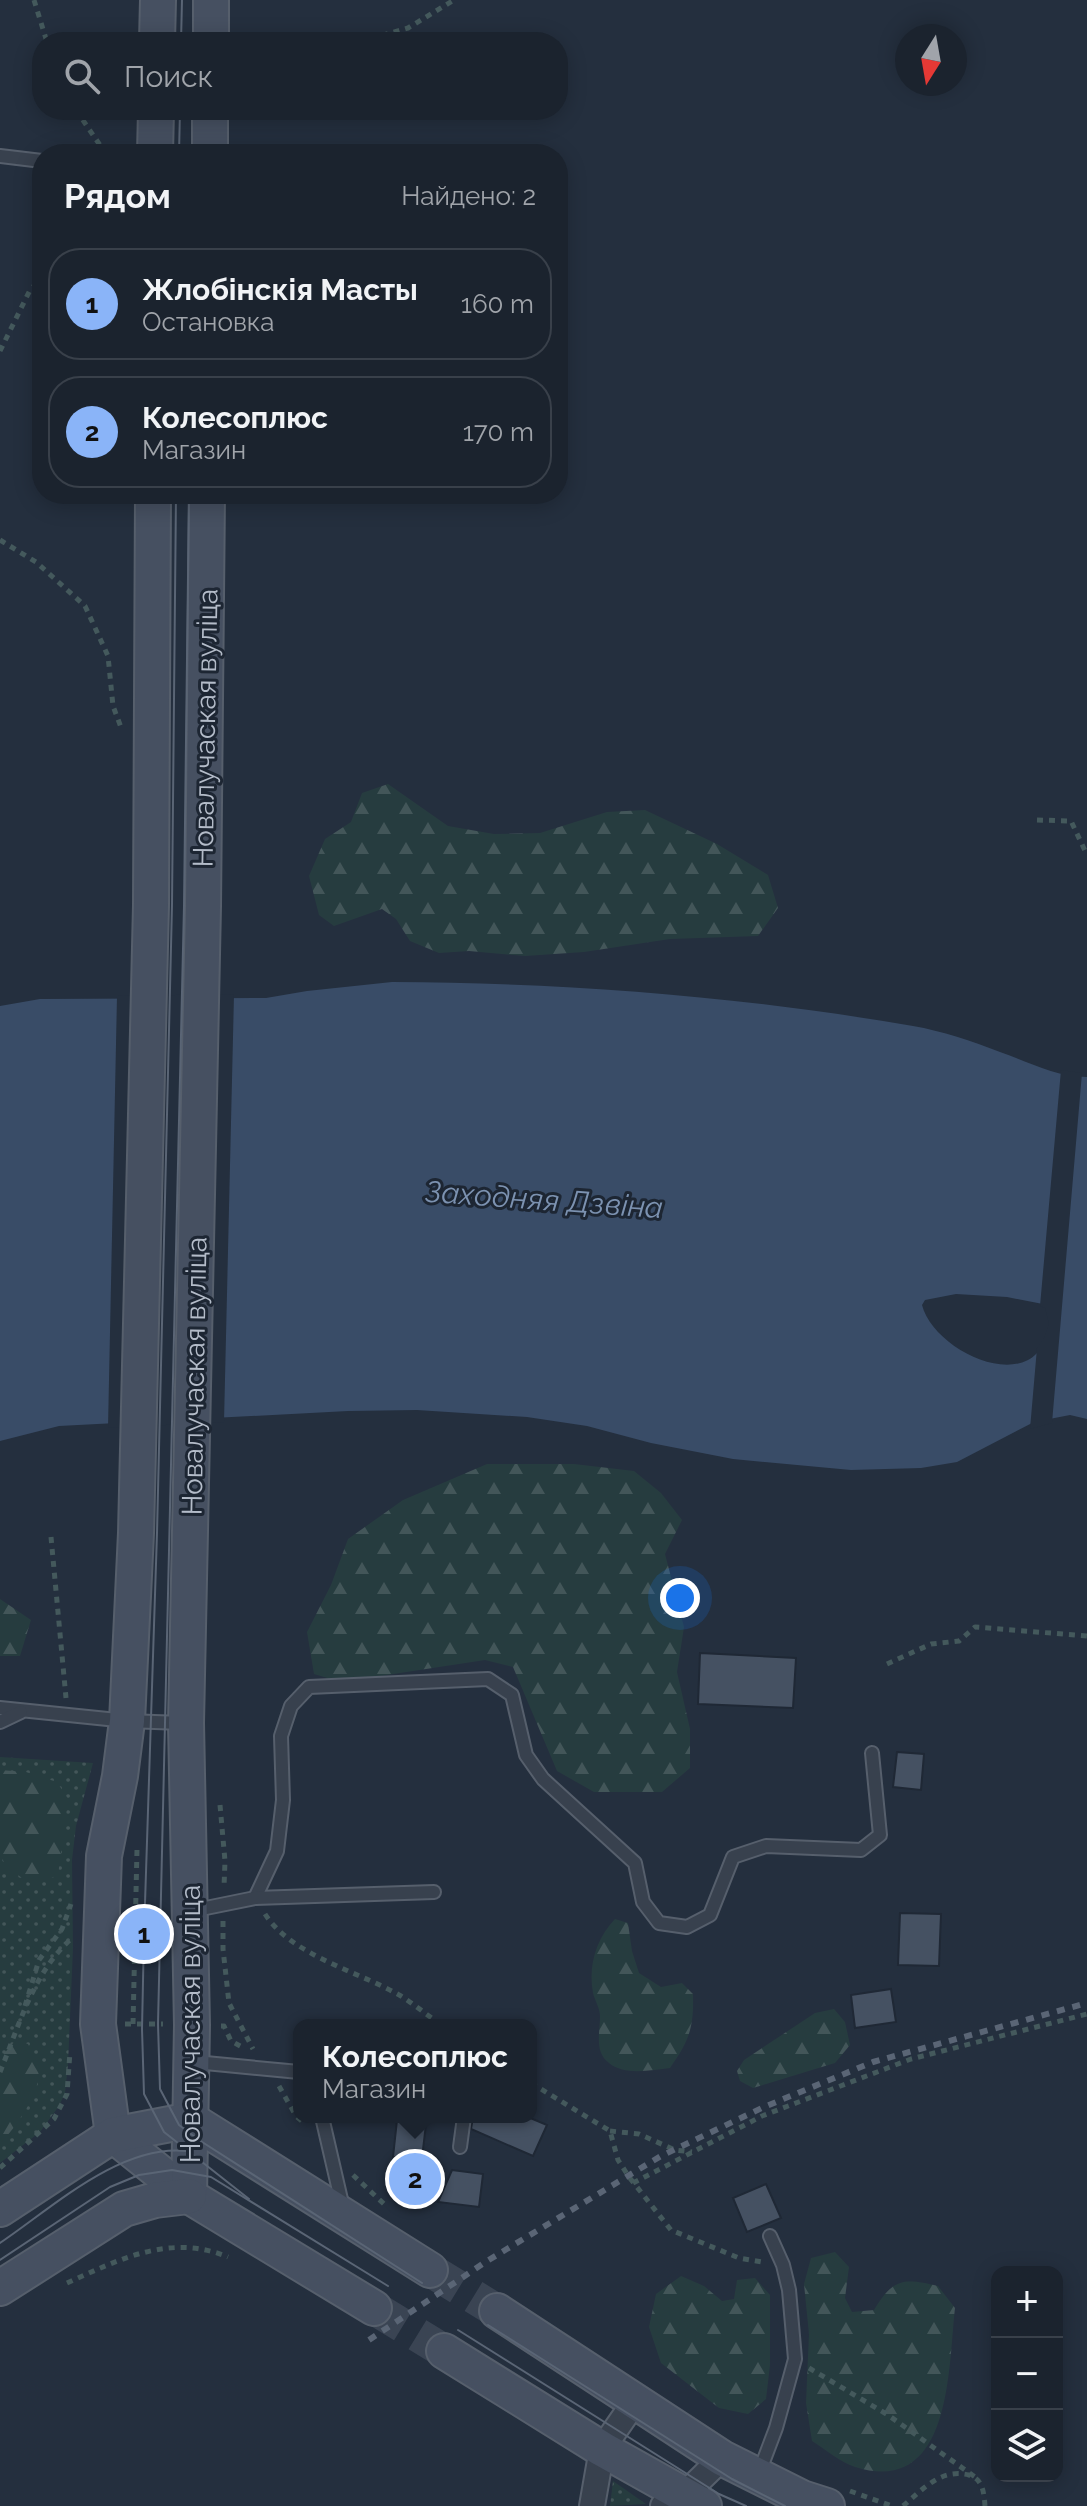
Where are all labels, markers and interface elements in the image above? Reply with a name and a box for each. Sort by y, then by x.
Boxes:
north arrow [895,24,967,96]
search box [32,32,568,120]
icon: search [60,54,104,98]
text: Поиск [124,59,213,94]
text: Рядом [64,176,171,216]
text: Найдено: 2 [401,181,536,211]
text: Жлобінскія Масты [142,272,418,307]
text: 1 [86,289,98,319]
text: 160 m [461,289,534,319]
text: Остановка [142,307,274,337]
text: Колесоплюс [142,400,328,435]
text: 2 [85,417,99,447]
text: 170 m [463,417,534,447]
text: Магазин [142,435,246,465]
street label: Новалучаская вуліца [187,588,224,868]
water label: Заходняя Дзвіна [424,1174,664,1225]
street label: Новалучаская вуліца [176,1236,213,1516]
your location [660,1578,700,1618]
street label: Новалучаская вуліца [174,1885,207,2163]
pin: 1 [118,1904,170,1964]
popup [293,2019,537,2123]
text: Колесоплюс [322,2039,508,2074]
text: Магазин [322,2074,426,2104]
pin: 2 [389,2149,441,2209]
map controls [991,2266,1063,2482]
button: + [991,2266,1063,2338]
button: − [991,2338,1063,2410]
button: layers [991,2410,1063,2482]

